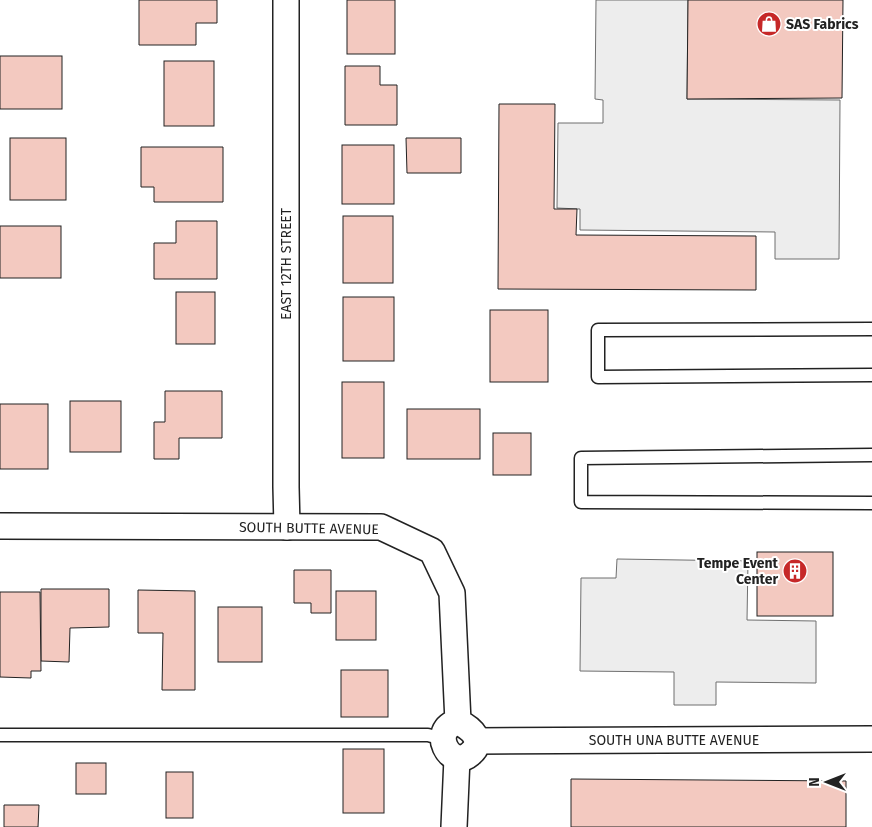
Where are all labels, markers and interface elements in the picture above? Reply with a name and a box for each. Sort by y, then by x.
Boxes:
shop icon: SAS Fabrics [756,11,782,37]
place label: SAS Fabrics [786,16,859,33]
street label: EAST 12TH STREET [278,207,295,320]
street label: SOUTH BUTTE AVENUE [239,519,379,538]
place label: Tempe Event Center [697,555,779,588]
building icon: Tempe Event Center [782,558,808,584]
street label: SOUTH UNA BUTTE AVENUE [589,732,759,749]
north arrow [802,757,852,807]
text: N [806,777,823,787]

